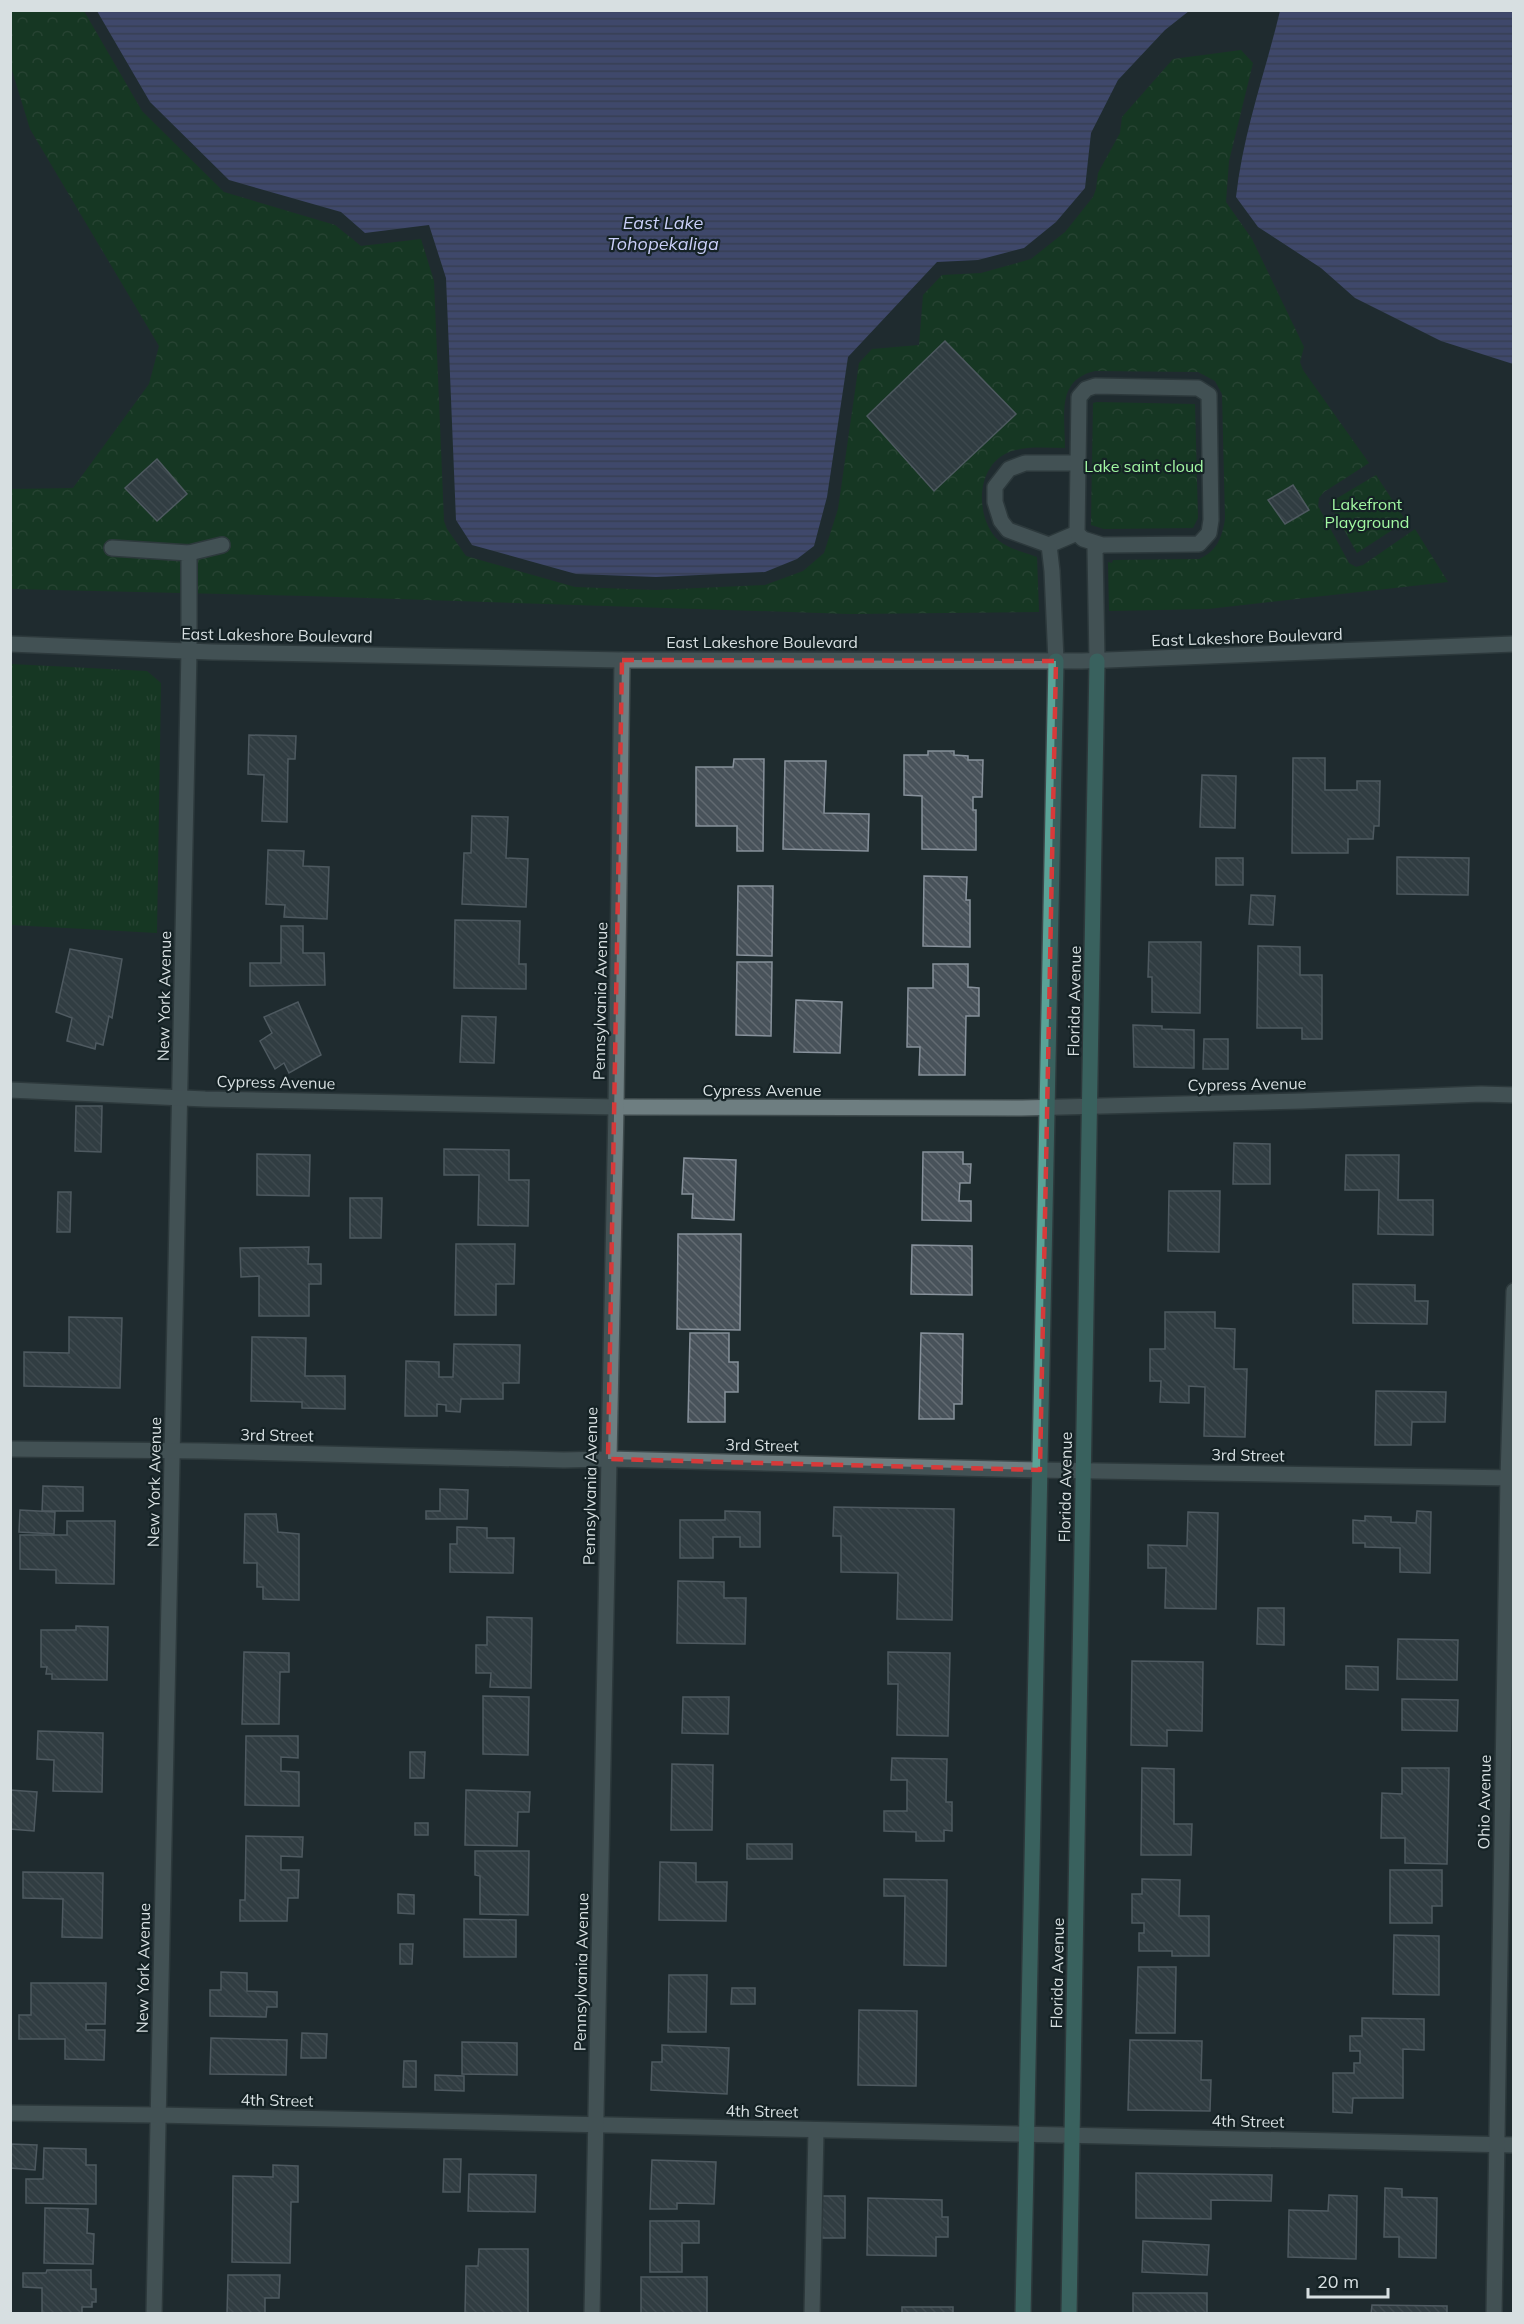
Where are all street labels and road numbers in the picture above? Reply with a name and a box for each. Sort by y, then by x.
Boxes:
street label: East Lakeshore Boulevard [181,623,373,647]
street label: East Lakeshore Boulevard [1151,624,1343,650]
street label: East Lakeshore Boulevard [666,632,858,652]
street label: Pennsylvania Avenue [589,922,611,1080]
street label: New York Avenue [153,931,175,1061]
street label: Florida Avenue [1063,945,1085,1057]
street label: Cypress Avenue [216,1071,336,1093]
street label: Cypress Avenue [1187,1073,1307,1095]
street label: Cypress Avenue [703,1080,821,1100]
street label: Pennsylvania Avenue [579,1407,601,1565]
street label: New York Avenue [143,1417,165,1547]
street label: 3rd Street [240,1424,314,1446]
street label: Florida Avenue [1054,1431,1076,1543]
street label: 3rd Street [725,1434,799,1456]
street label: 3rd Street [1211,1444,1285,1466]
street label: Ohio Avenue [1473,1755,1495,1849]
street label: Pennsylvania Avenue [570,1893,592,2051]
street label: New York Avenue [132,1903,154,2033]
street label: Florida Avenue [1046,1917,1068,2029]
street label: 4th Street [240,2089,314,2111]
street label: 4th Street [725,2100,799,2122]
street label: 4th Street [1211,2110,1285,2132]

